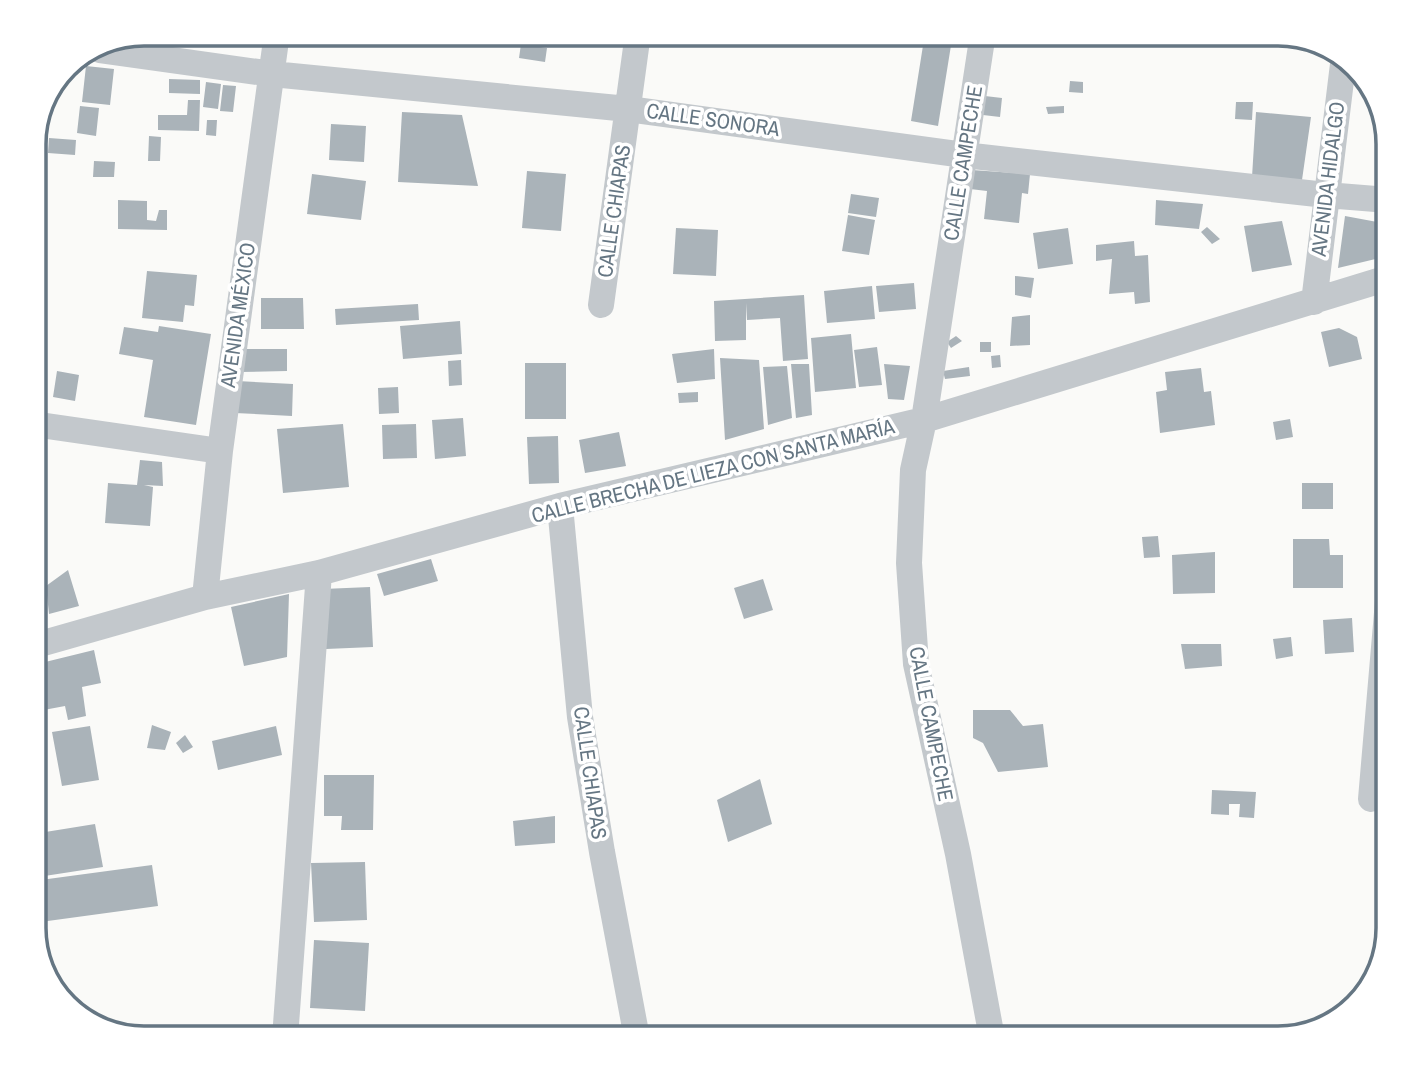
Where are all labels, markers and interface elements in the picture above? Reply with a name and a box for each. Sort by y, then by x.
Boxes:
street label: CALLE CAMPECHE [936,83,989,243]
street label: CALLE SONORA [645,96,782,143]
street label: AVENIDA HIDALGO [1304,100,1351,259]
street label: CALLE CHIAPAS [590,143,637,279]
street label: AVENIDA MÉXICO [213,241,262,390]
street label: CALLE BRECHA DE LIEZA CON SANTA MARÍA [528,411,898,530]
street label: CALLE CAMPECHE [902,644,961,804]
street label: CALLE CHIAPAS [567,705,614,841]

